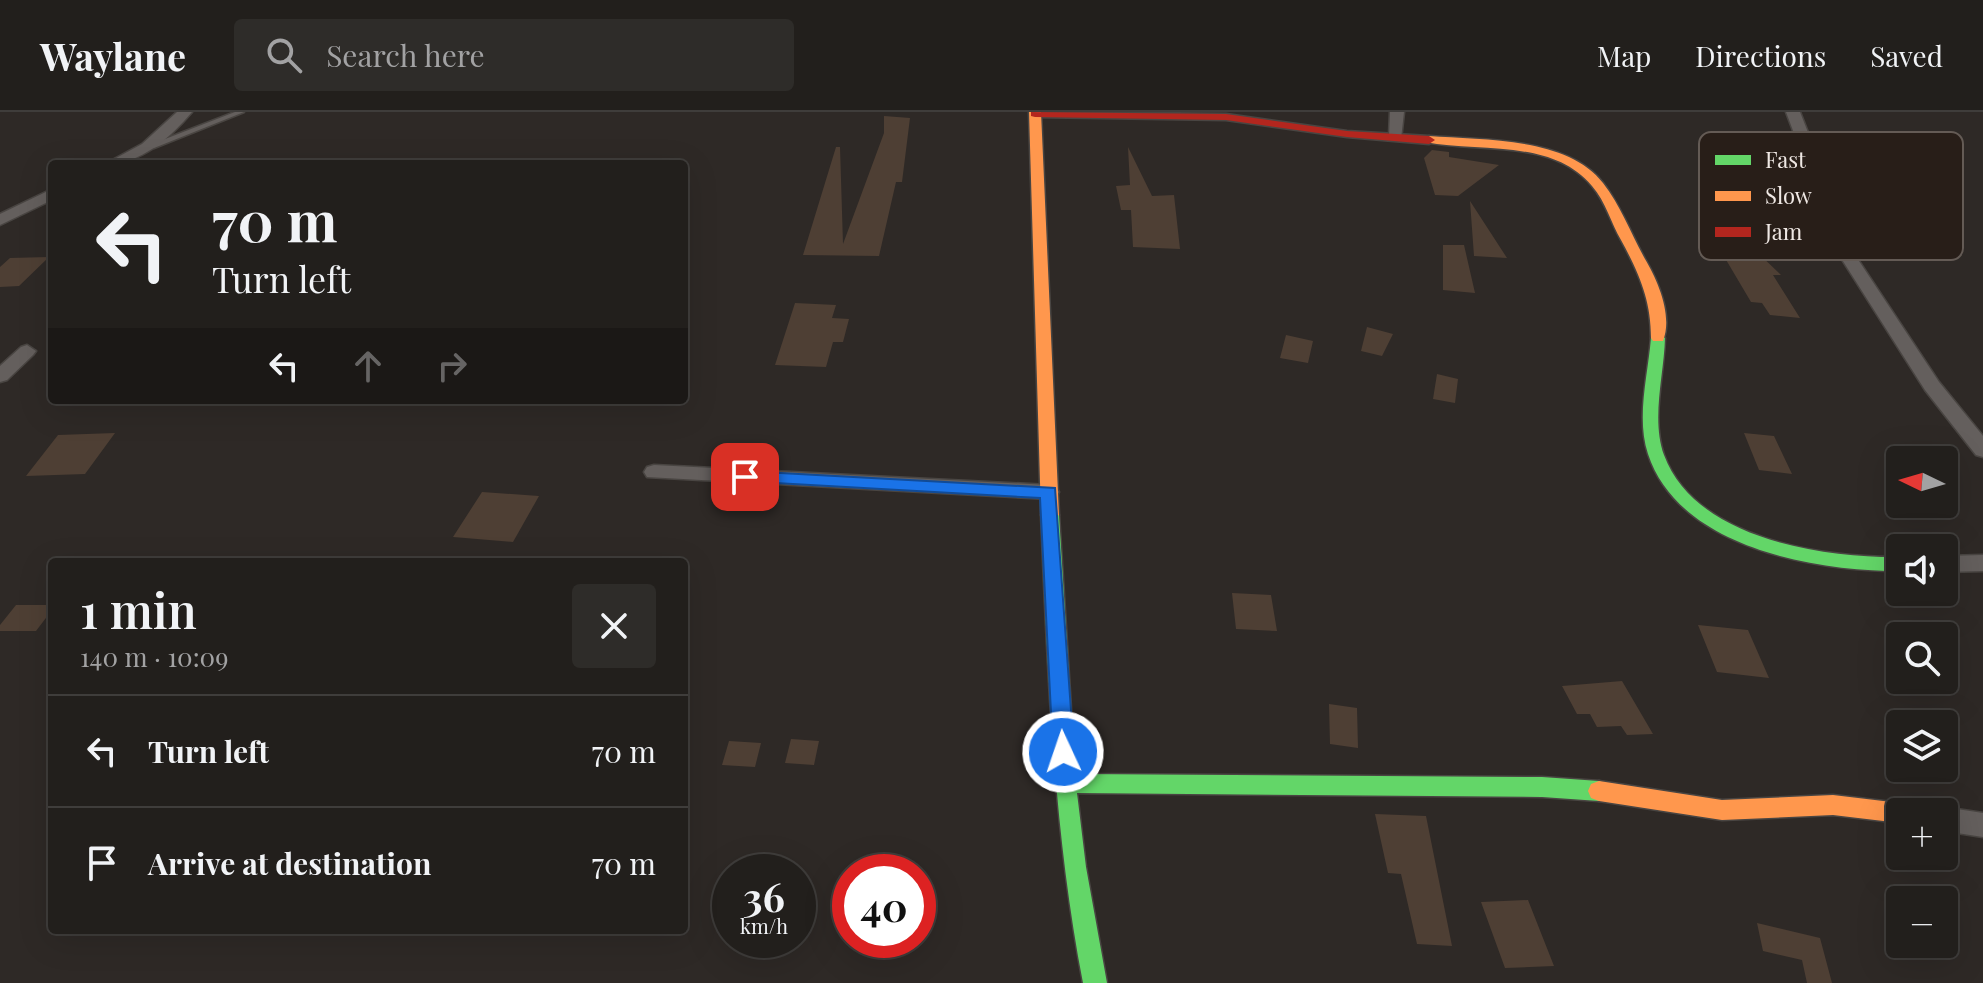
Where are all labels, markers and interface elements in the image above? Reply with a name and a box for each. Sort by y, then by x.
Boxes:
search box [234,19,794,91]
text: Waylane [40,30,186,81]
icon: search [262,33,306,77]
text: Search here [326,35,485,75]
text: Map [1597,37,1651,74]
text: Directions [1695,37,1826,74]
text: Saved [1870,37,1943,74]
legend [1699,132,1963,260]
text: Fast [1765,144,1807,174]
text: Slow [1765,180,1812,210]
text: 70 m [212,182,337,257]
icon: left [80,192,184,296]
text: Jam [1764,216,1803,246]
text: Turn left [212,254,351,302]
icon: left [262,344,306,388]
icon: ahead [346,344,390,388]
icon: right [430,344,474,388]
pin [711,443,779,511]
north arrow [1886,446,1958,518]
map controls [1886,446,1958,958]
icon: arrive [723,455,767,499]
button: sound [1886,534,1958,606]
text: 1 min [80,577,197,641]
button: close [572,584,656,668]
button: search [1886,622,1958,694]
text: 140 m · 10:09 [80,639,228,674]
position arrow [1021,710,1105,794]
button: layers [1886,710,1958,782]
icon: left [80,729,124,773]
text: Turn left [148,731,269,771]
text: 70 m [592,731,656,771]
button: + [1886,798,1958,870]
icon: arrive [80,841,124,885]
text: Arrive at destination [148,843,431,883]
text: 70 m [592,843,656,883]
speed limit sign: 40 [832,854,936,958]
text: 36 [743,869,785,922]
button: − [1886,886,1958,958]
text: km/h [740,912,788,939]

